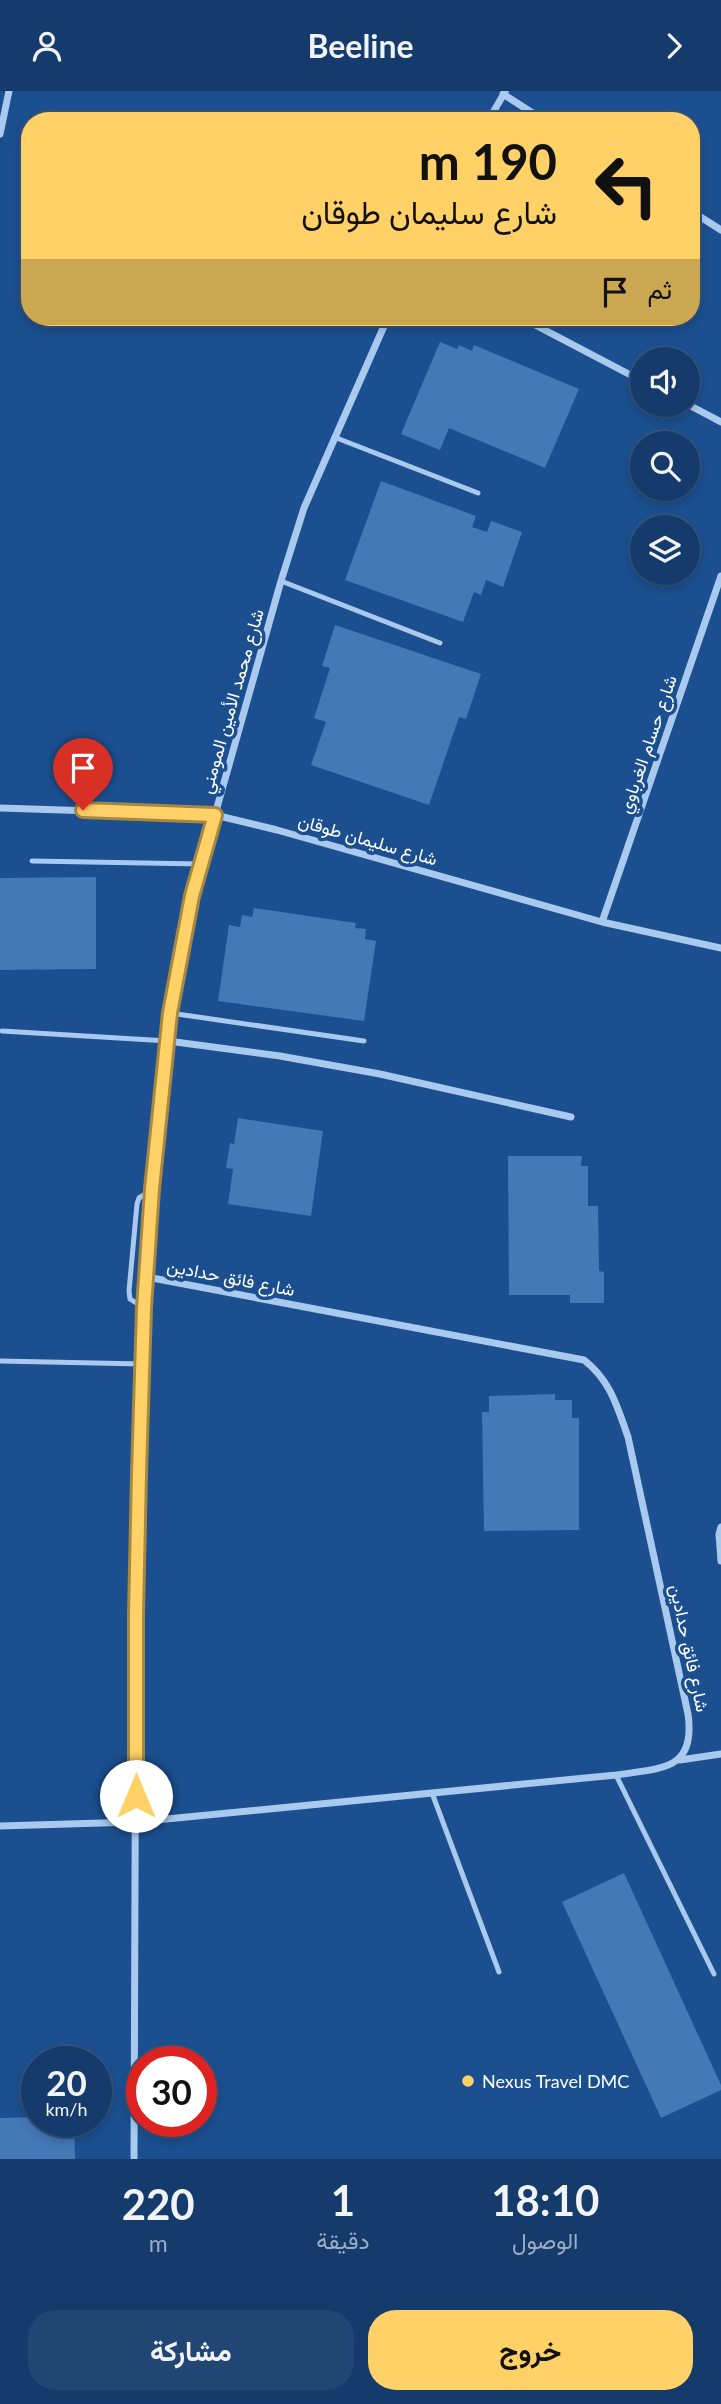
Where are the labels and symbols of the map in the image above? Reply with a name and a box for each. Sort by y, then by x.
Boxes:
street label: شارع محمد الأمين المومني [194,606,273,797]
street label: شارع حسام الغرباوي [613,672,686,818]
pin [53,738,113,810]
street label: شارع سليمان طوقان [295,809,440,871]
street label: شارع فائق حدادين [165,1254,297,1302]
street label: شارع فائق حدادين [664,1582,714,1714]
position arrow [99,1759,173,1833]
speed limit sign: 30 [126,2046,217,2137]
place label: Nexus Travel DMC [482,2070,629,2092]
marker: Nexus Travel DMC [460,2073,476,2089]

